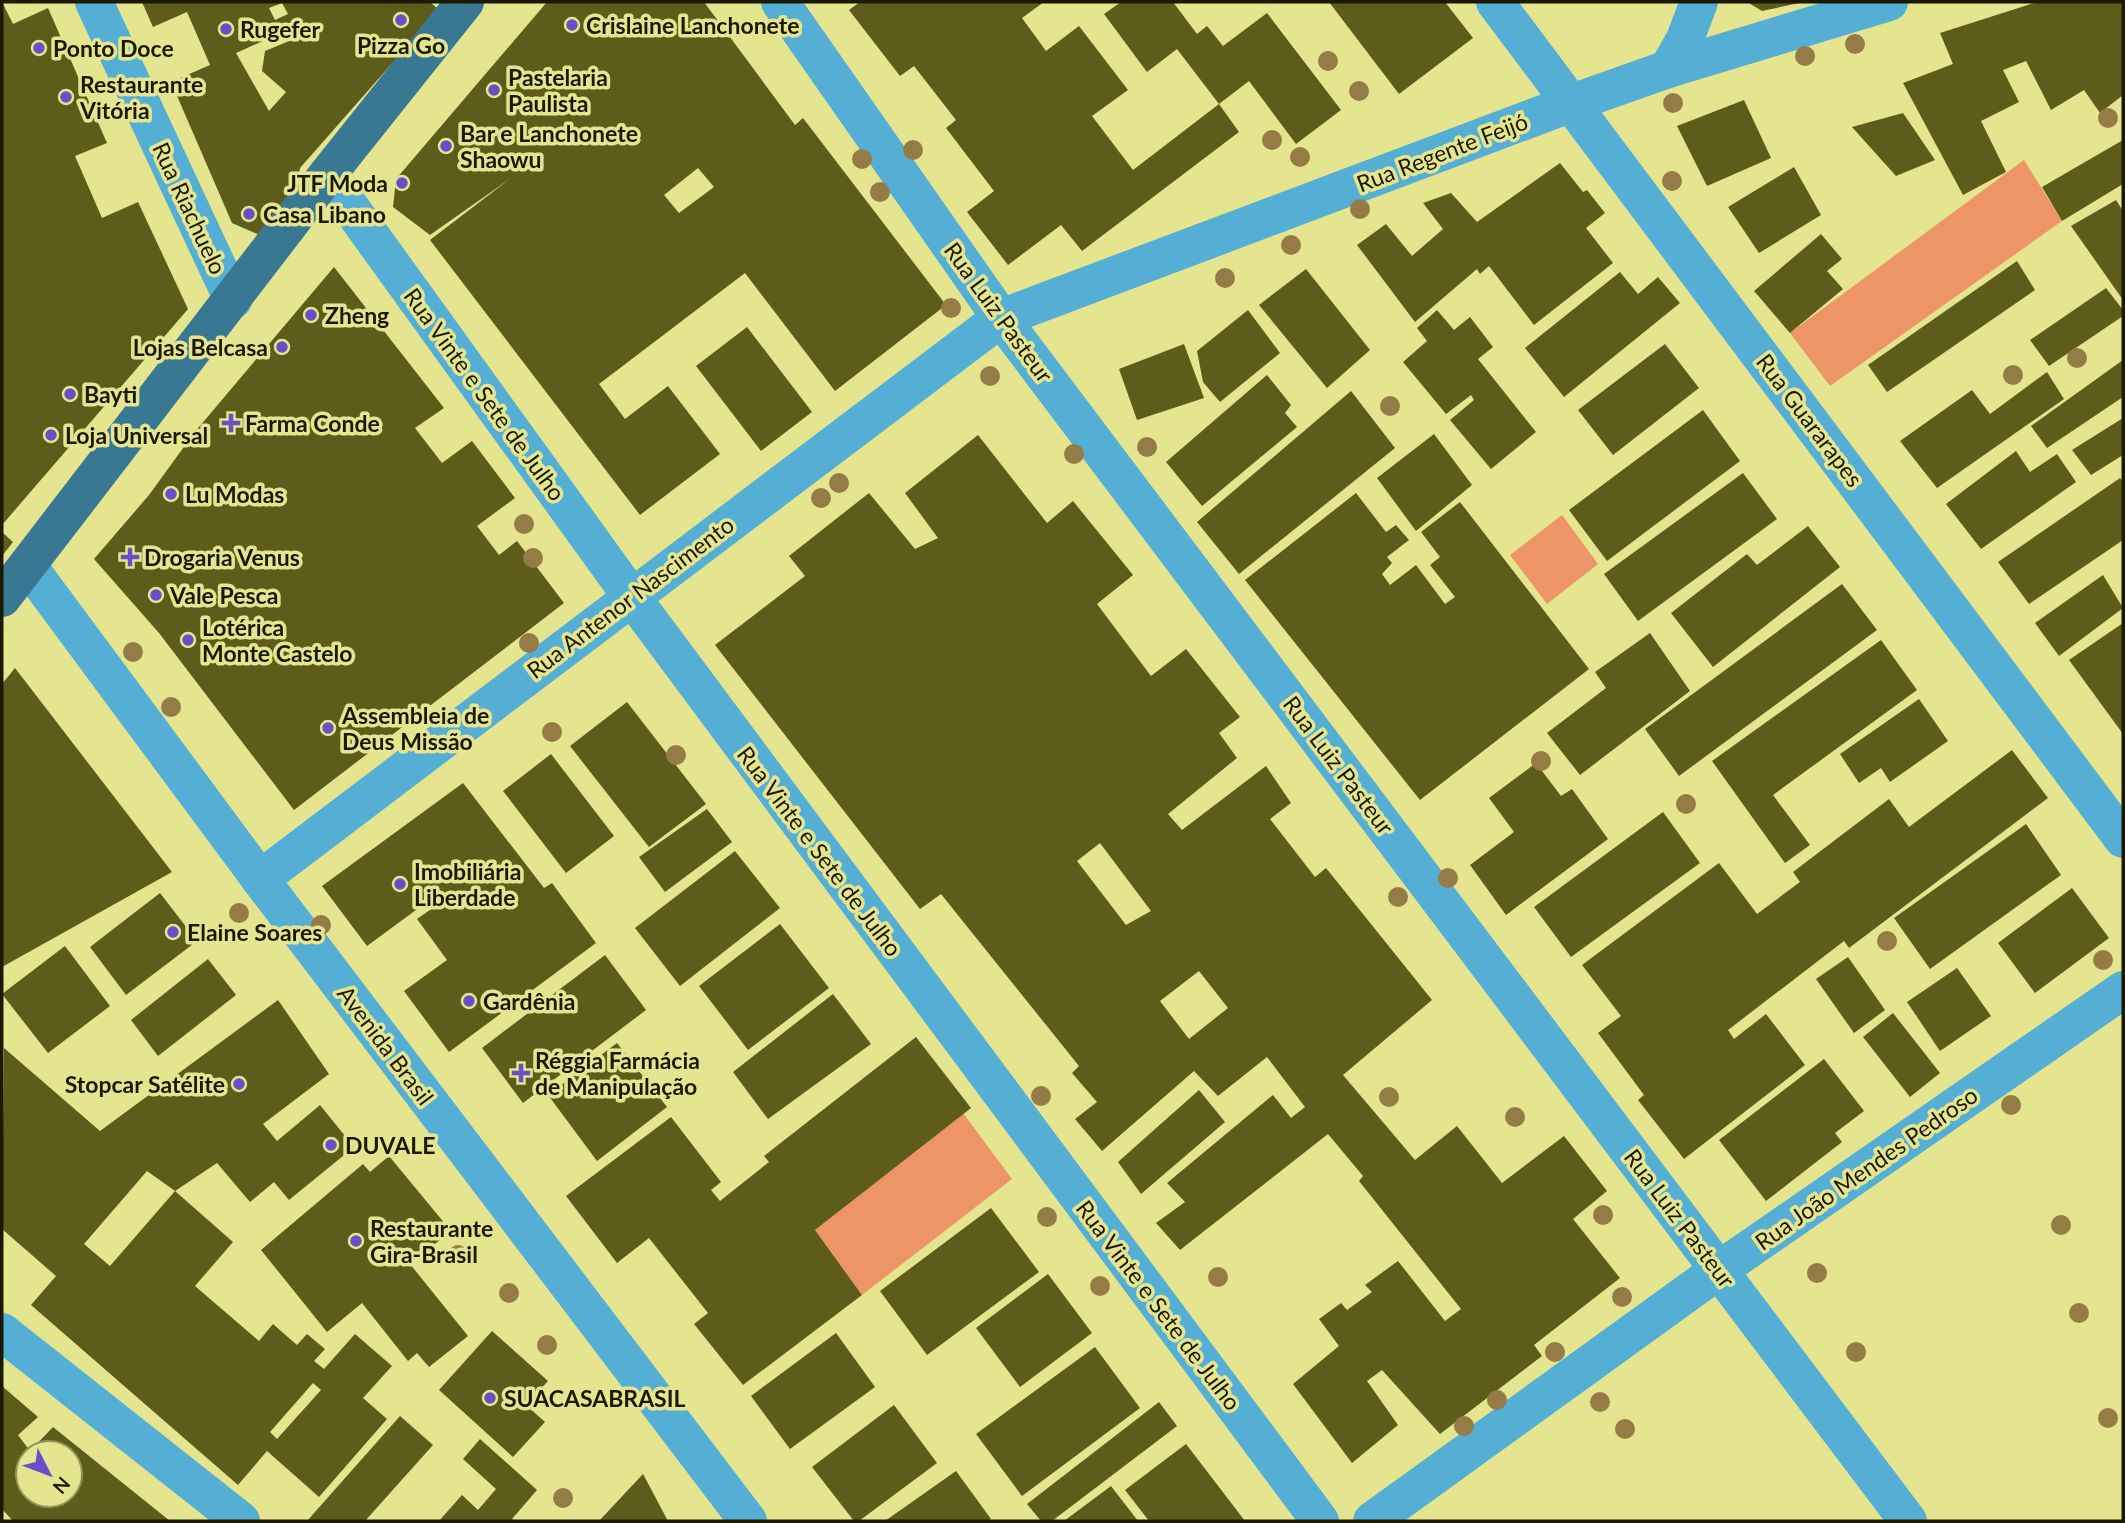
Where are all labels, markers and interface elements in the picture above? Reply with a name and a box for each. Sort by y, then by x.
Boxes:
place label: Crislaine Lanchonete [586,11,800,39]
marker: Pizza Go [393,12,409,28]
place label: Rugefer [240,15,321,43]
marker: Crislaine Lanchonete [564,17,580,33]
marker: Rugefer [218,21,234,37]
place label: Pizza Go [357,31,445,59]
place label: Ponto Doce [53,34,174,62]
marker: Ponto Doce [31,40,47,56]
place label: Pastelaria Paulista [508,63,608,117]
place label: Restaurante Vitória [79,70,203,124]
marker: Pastelaria Paulista [486,82,502,98]
marker: Restaurante Vitória [58,89,74,105]
street label: Rua Regente Feijó [1353,107,1531,197]
place label: Bar e Lanchonete Shaowu [460,119,638,173]
street label: Rua Riachuelo [147,137,233,279]
marker: Bar e Lanchonete Shaowu [438,138,454,154]
place label: JTF Moda [287,169,388,197]
marker: JTF Moda [394,175,410,191]
place label: Casa Libano [263,200,386,228]
marker: Casa Libano [241,206,257,222]
street label: Rua Luiz Pasteur [939,237,1060,388]
street label: Rua Vinte e Sete de Julho [399,282,571,506]
place label: Zheng [325,301,389,329]
marker: Zheng [303,307,319,323]
place label: Lojas Belcasa [133,333,268,361]
marker: Lojas Belcasa [274,339,290,355]
street label: Rua Guararapes [1751,348,1869,492]
place label: Bayti [84,380,137,408]
marker: Bayti [62,386,78,402]
place label: Farma Conde [245,409,380,437]
marker: Farma Conde [223,415,239,431]
place label: Loja Universal [65,421,208,449]
marker: Loja Universal [43,427,59,443]
place label: Lu Modas [185,480,284,508]
marker: Lu Modas [163,486,179,502]
street label: Rua Antenor Nascimento [521,510,739,684]
place label: Drogaria Venus [144,543,300,571]
marker: Drogaria Venus [122,549,138,565]
place label: Vale Pesca [169,581,278,609]
marker: Vale Pesca [148,587,164,603]
place label: Lotérica Monte Castelo [202,613,352,667]
marker: Lotérica Monte Castelo [180,632,196,648]
street label: Rua Luiz Pasteur [1278,690,1401,840]
place label: Assembleia de Deus Missão [341,701,489,755]
marker: Assembleia de Deus Missão [320,720,336,736]
street label: Rua Vinte e Sete de Julho [732,740,908,962]
place label: Imobiliária Liberdade [414,857,521,911]
marker: Imobiliária Liberdade [392,876,408,892]
place label: Elaine Soares [187,918,322,946]
marker: Elaine Soares [165,924,181,940]
street label: Avenida Brasil [332,980,440,1110]
place label: Gardênia [483,987,575,1015]
marker: Gardênia [461,993,477,1009]
place label: Réggia Farmácia de Manipulação [535,1046,700,1100]
marker: Réggia Farmácia de Manipulação [513,1065,529,1081]
place label: Stopcar Satélite [65,1070,225,1098]
marker: Stopcar Satélite [231,1076,247,1092]
street label: Rua João Mendes Pedroso [1749,1080,1983,1256]
place label: DUVALE [345,1131,435,1159]
marker: DUVALE [323,1137,339,1153]
street label: Rua Luiz Pasteur [1619,1143,1742,1293]
street label: Rua Vinte e Sete de Julho [1071,1194,1247,1416]
place label: Restaurante Gira-Brasil [370,1214,493,1268]
marker: Restaurante Gira-Brasil [348,1233,364,1249]
place label: SUACASABRASIL [504,1384,686,1412]
marker: SUACASABRASIL [482,1390,498,1406]
north arrow [14,1439,84,1509]
text: N [49,1473,75,1499]

